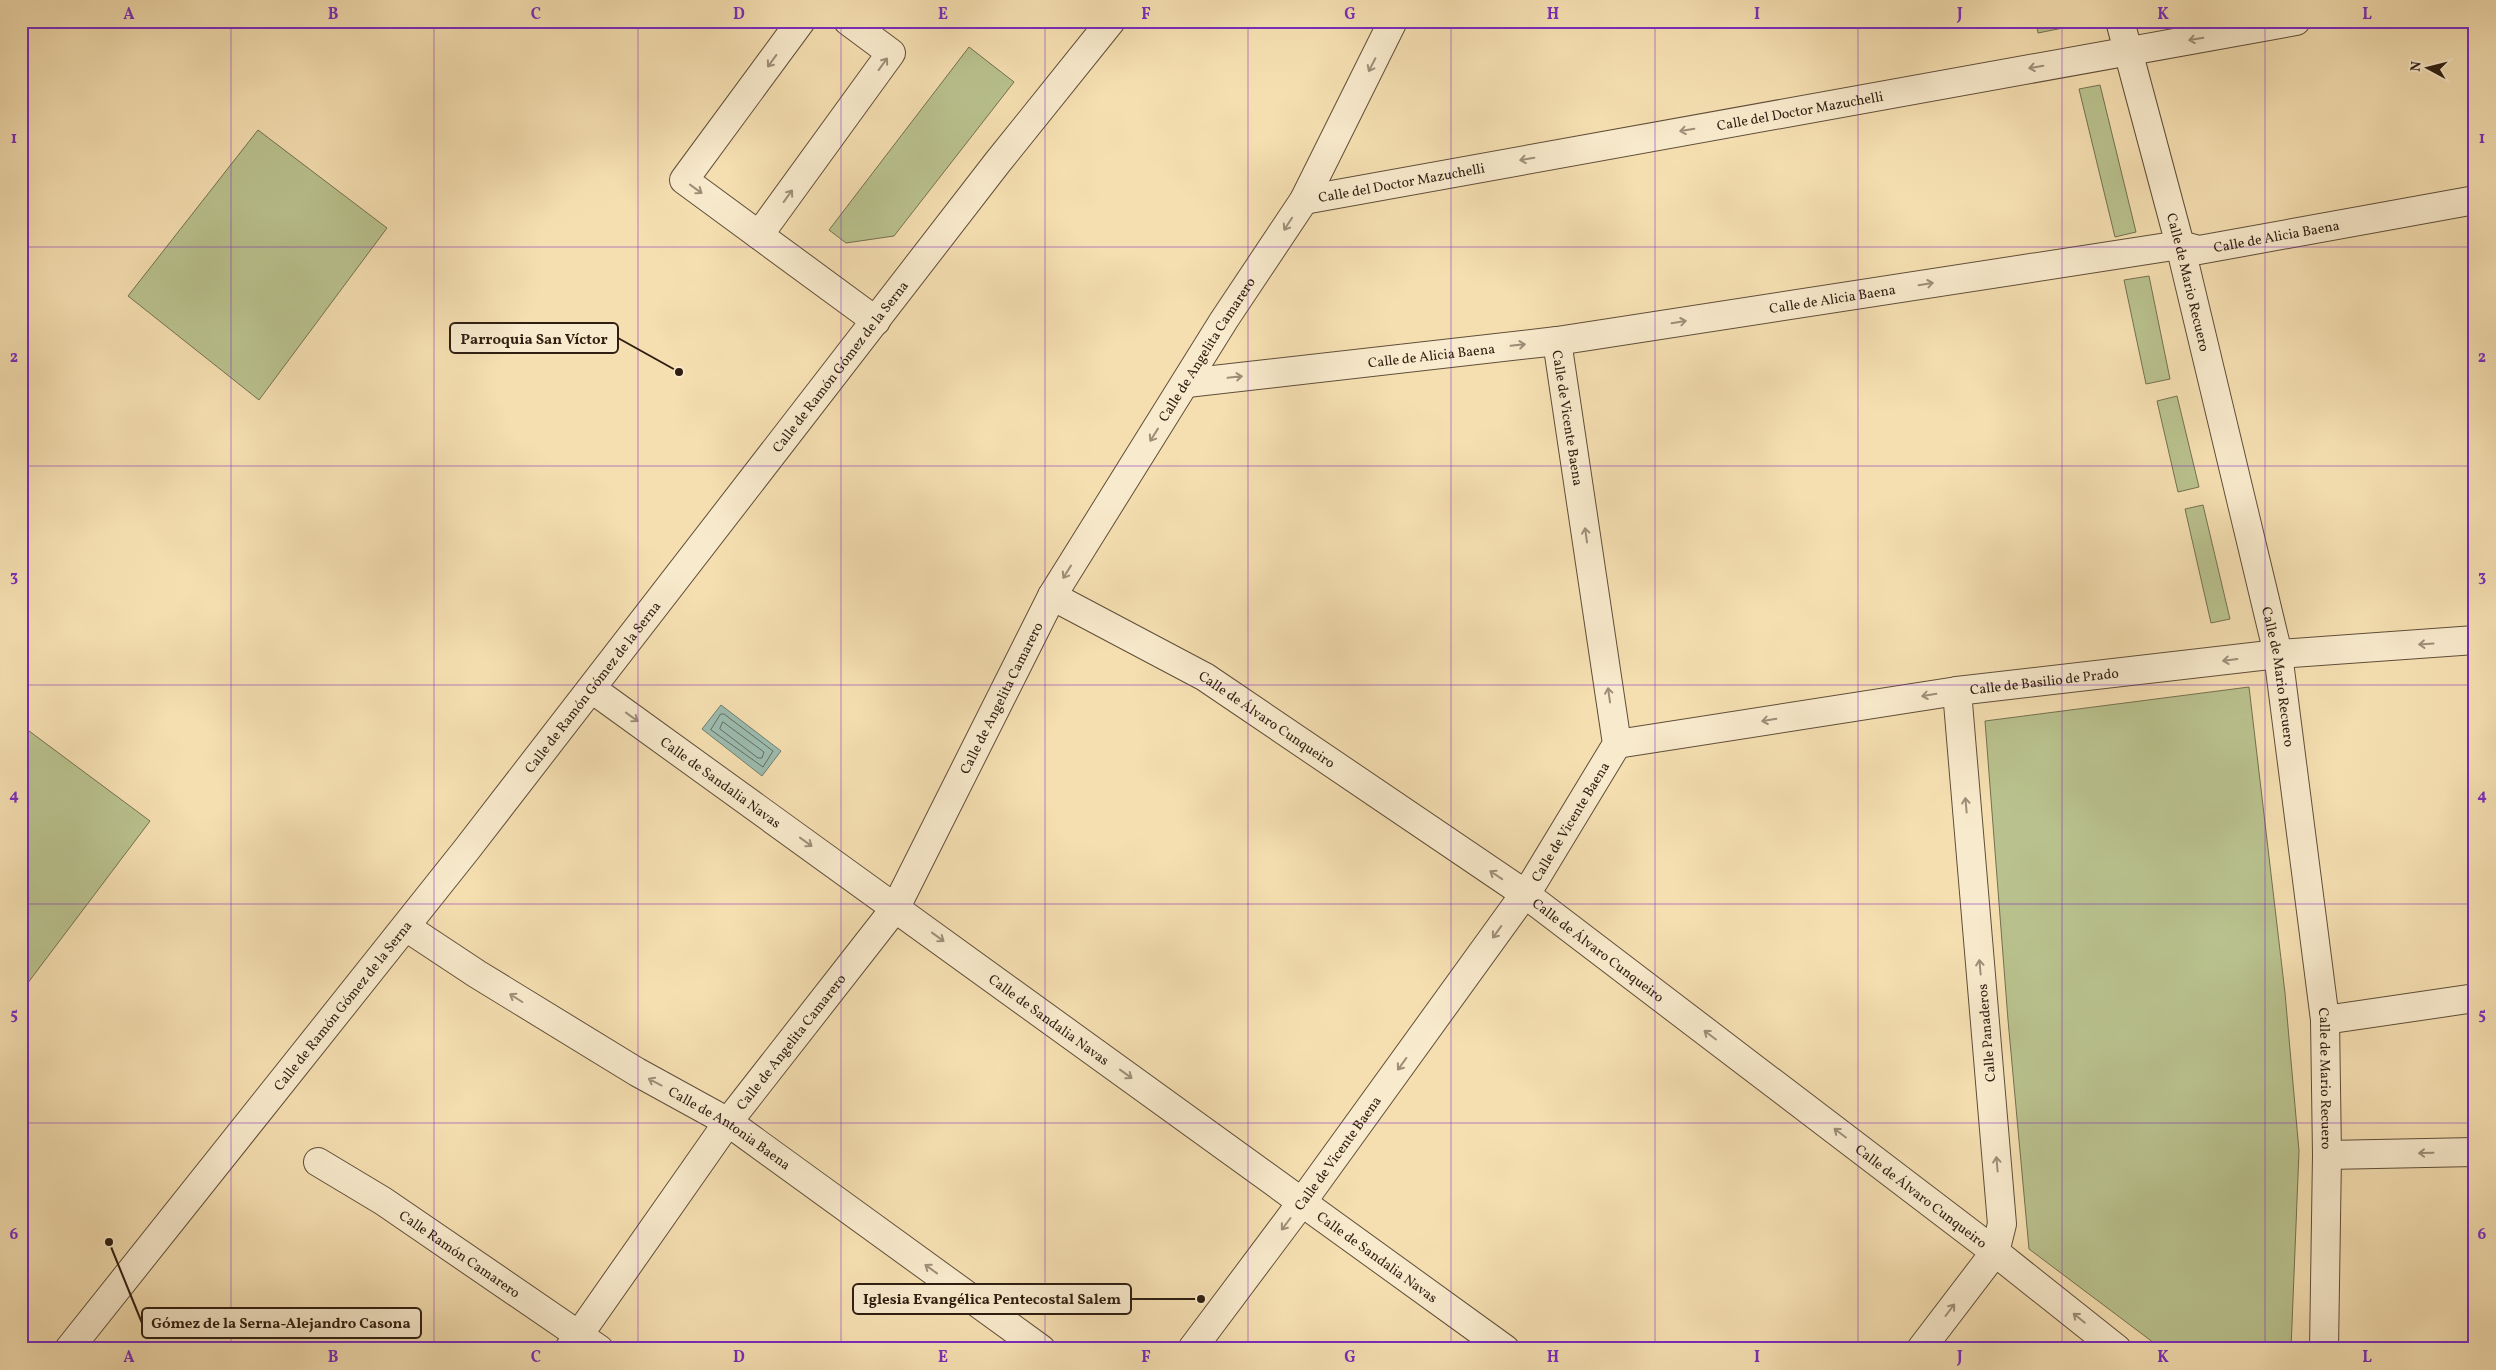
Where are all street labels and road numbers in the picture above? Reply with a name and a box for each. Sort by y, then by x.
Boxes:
street label: Calle del Doctor Mazuchelli [1715,88,1885,136]
street label: Calle del Doctor Mazuchelli [1317,160,1486,208]
street label: Calle de Mario Recuero [2161,211,2213,354]
street label: Calle de Alicia Baena [2212,217,2341,258]
street label: Calle de Angelita Camarero [1155,274,1261,426]
street label: Calle de Ramón Gómez de la Serna [769,277,914,457]
street label: Calle de Alicia Baena [1768,281,1897,319]
street label: Calle de Alicia Baena [1367,340,1496,373]
street label: Calle de Vicente Baena [1546,349,1587,487]
street label: Calle de Ramón Gómez de la Serna [521,598,666,778]
street label: Calle de Mario Recuero [2256,605,2298,748]
street label: Calle de Angelita Camarero [956,619,1048,778]
street label: Calle de Basilio de Prado [1969,664,2120,700]
street label: Calle de Álvaro Cunqueiro [1195,667,1338,773]
street label: Calle de Sandalia Navas [656,733,784,833]
street label: Calle de Vicente Baena [1528,759,1615,886]
street label: Calle de Álvaro Cunqueiro [1528,895,1667,1007]
street label: Calle de Ramón Gómez de la Serna [270,917,417,1095]
street label: Calle de Angelita Camarero [733,971,851,1115]
street label: Calle de Sandalia Navas [984,971,1112,1071]
street label: Calle Panaderos [1974,983,2001,1083]
street label: Calle de Mario Recuero [2313,1007,2335,1150]
street label: Calle de Antonia Baena [664,1083,794,1175]
street label: Calle de Vicente Baena [1291,1093,1386,1215]
street label: Calle de Álvaro Cunqueiro [1851,1141,1990,1253]
street label: Calle Ramón Camarero [395,1207,523,1303]
street label: Calle de Sandalia Navas [1312,1208,1441,1308]

